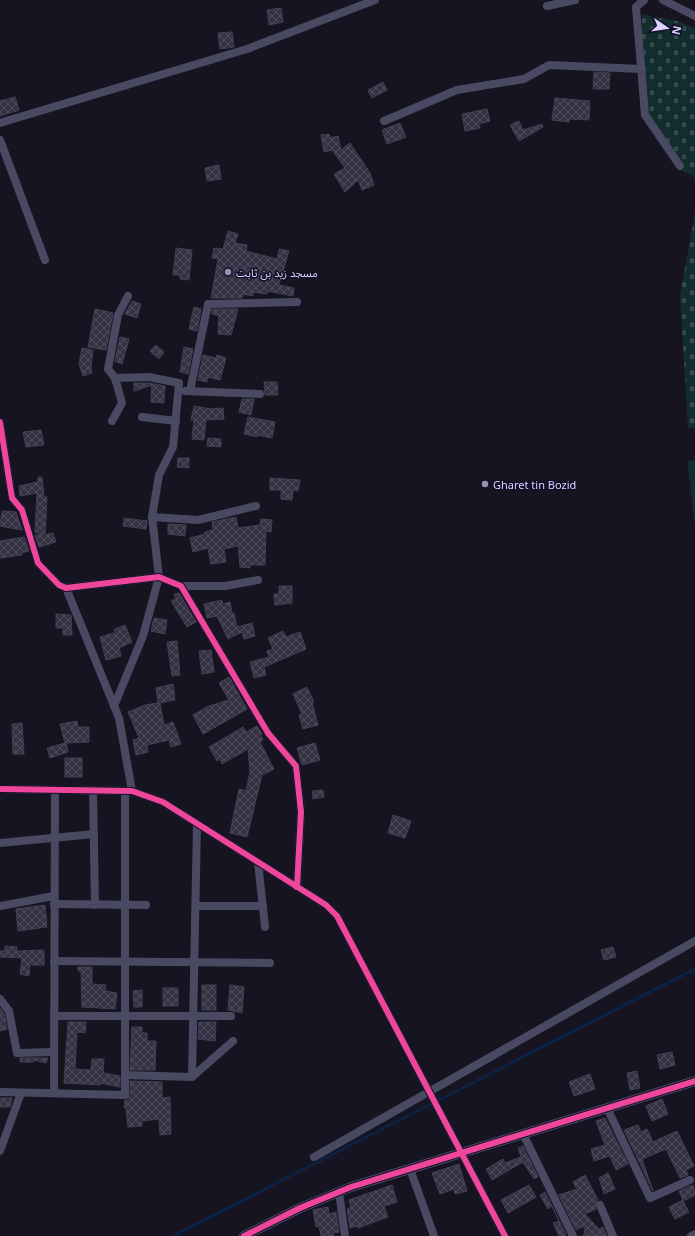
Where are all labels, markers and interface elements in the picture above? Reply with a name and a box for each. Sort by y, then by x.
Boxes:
north arrow [647,8,687,48]
text: N [669,24,686,36]
place label: مسجد زيد بن ثابت [236,265,318,280]
marker: مسجد زيد بن ثابت [223,267,233,277]
place label: Gharet tin Bozid [493,477,576,492]
marker: Gharet tin Bozid [480,479,490,489]

